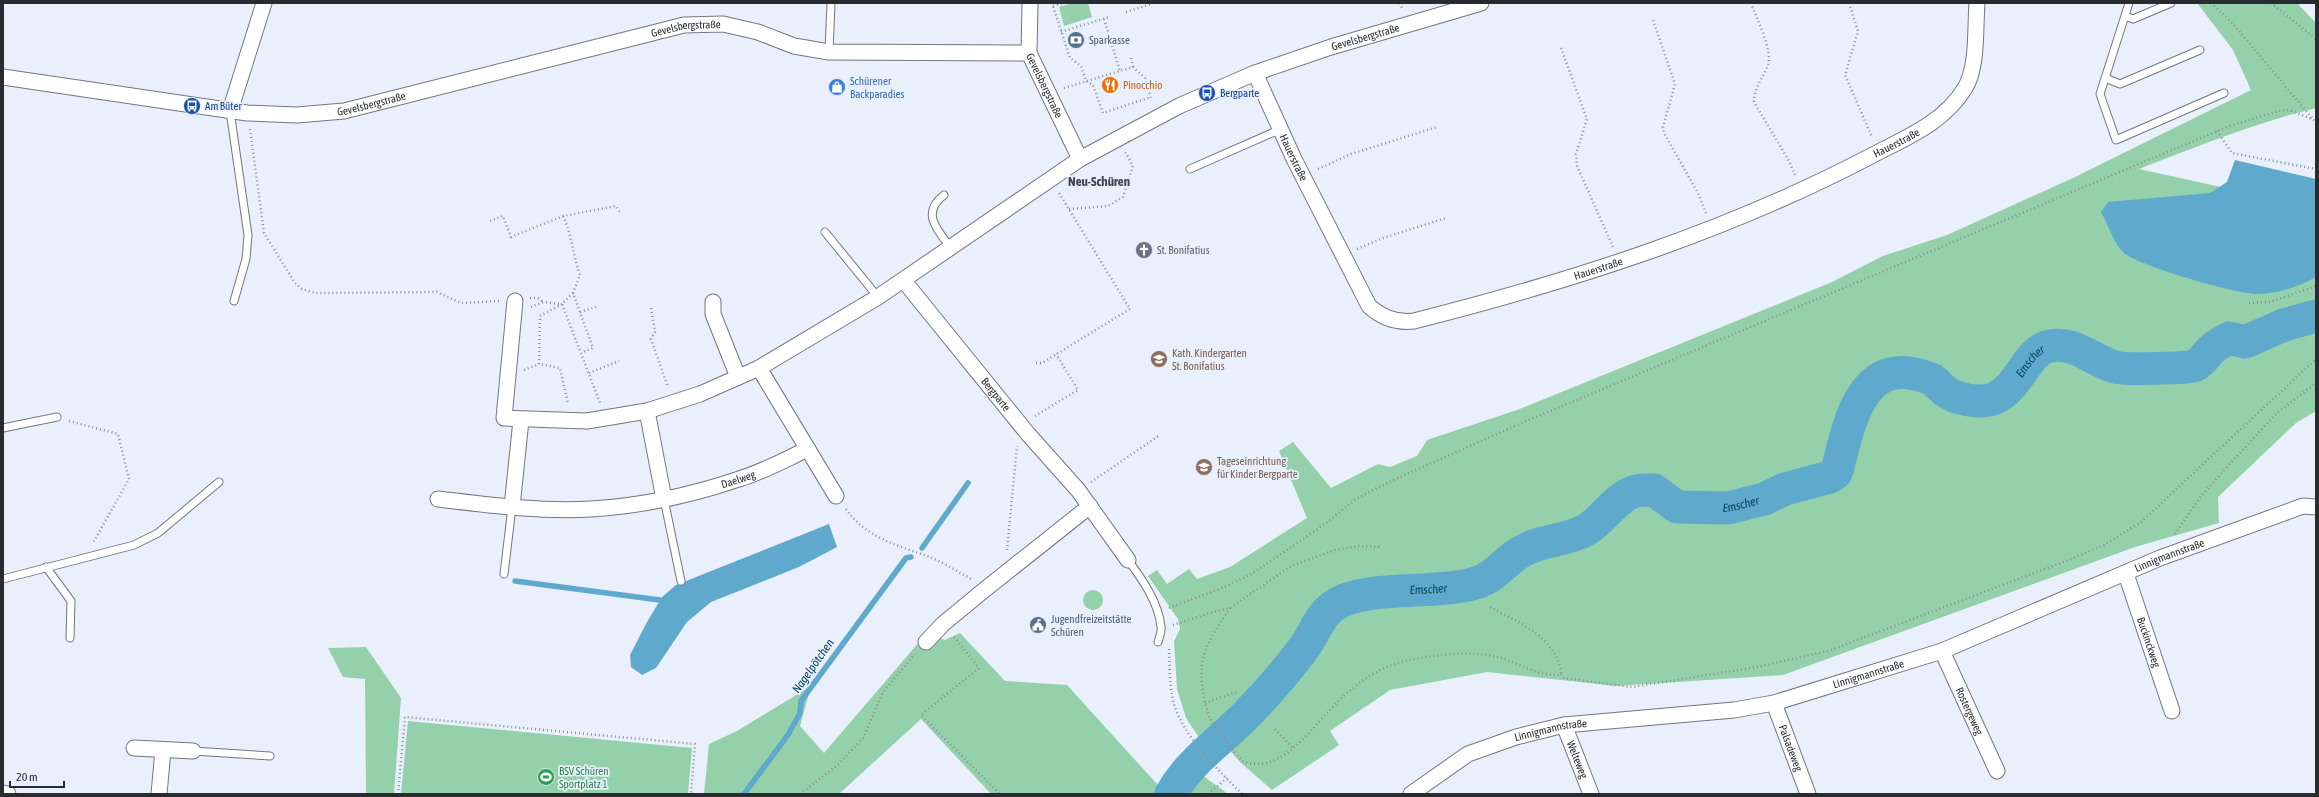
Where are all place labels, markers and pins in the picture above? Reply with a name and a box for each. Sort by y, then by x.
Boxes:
bank icon: Sparkasse [1066,30,1086,50]
place label: Sparkasse [1089,34,1130,46]
place label: Schürener Backparadies [850,75,904,100]
restaurant icon: Pinocchio [1100,75,1120,95]
shop icon: Schürener Backparadies [827,77,847,97]
place label: Pinocchio [1123,79,1162,91]
bus stop icon: Bergparte [1197,83,1217,103]
place label: Bergparte [1220,87,1259,99]
bus stop icon: Am Büter [182,96,202,116]
place label: Am Büter [205,100,242,112]
church icon: St. Bonifatius [1134,240,1154,260]
place label: St. Bonifatius [1157,244,1210,256]
place label: Kath. Kindergarten St. Bonifatius [1172,347,1247,372]
school or university icon: Kath. Kindergarten St. Bonifatius [1149,349,1169,369]
place label: Tageseinrichtung für Kinder Bergparte [1217,455,1298,480]
school or university icon: Tageseinrichtung für Kinder Bergparte [1194,457,1214,477]
place label: Jugendfreizeitstätte Schüren [1051,613,1132,638]
public building icon: Jugendfreizeitstätte Schüren [1028,615,1048,635]
place label: BSV Schüren Sportplatz 1 [559,765,609,790]
sports icon: BSV Schüren Sportplatz 1 [536,767,556,787]

